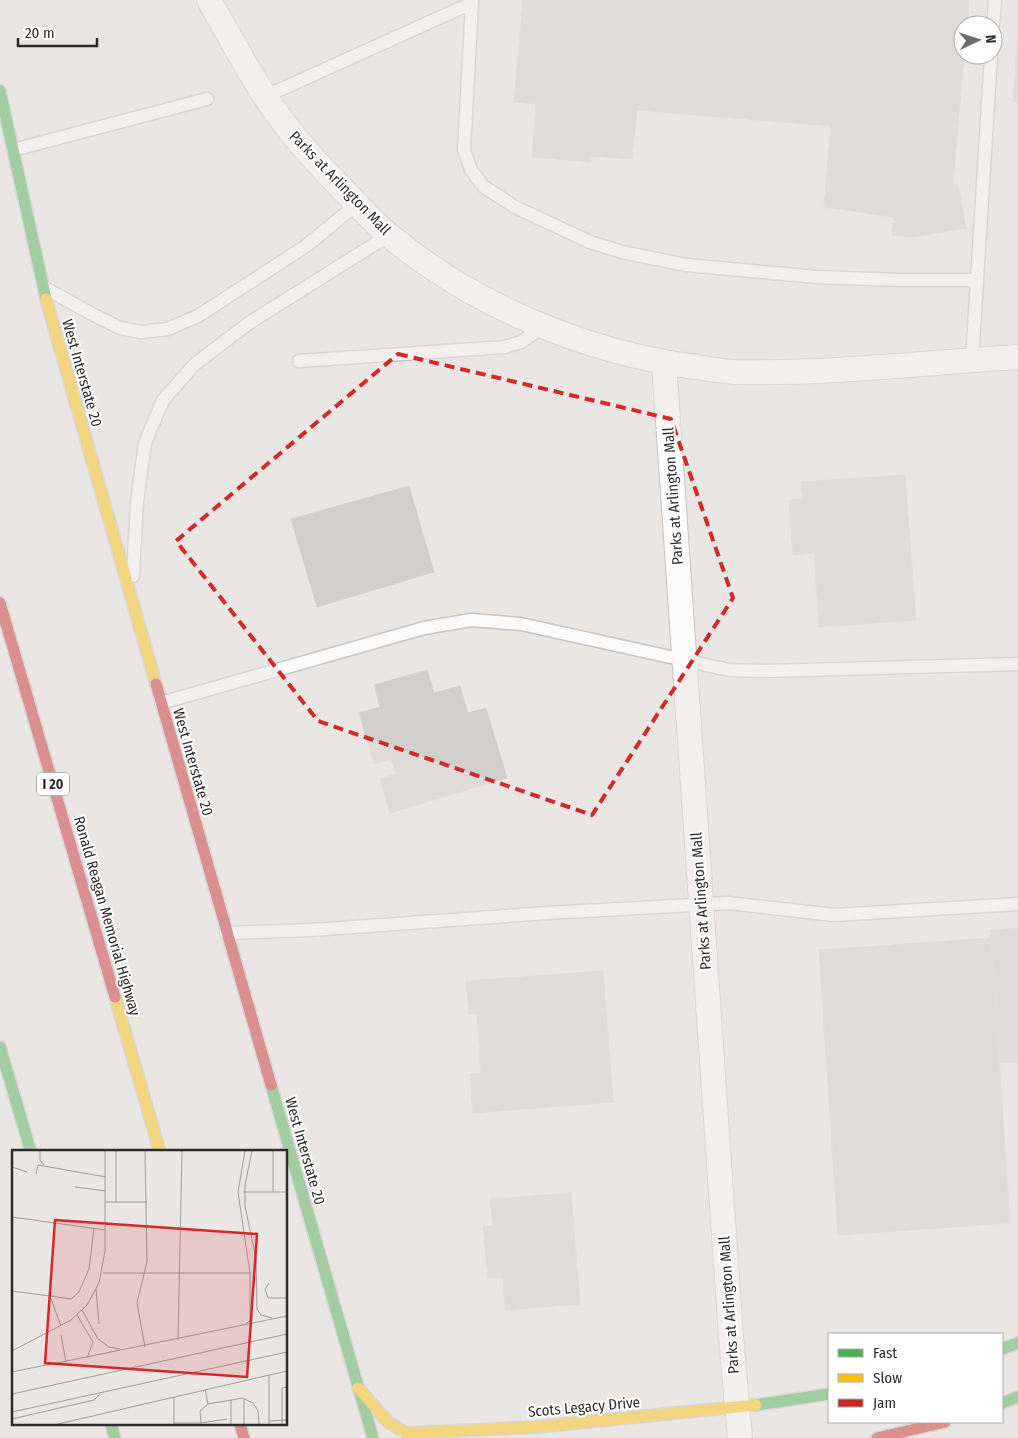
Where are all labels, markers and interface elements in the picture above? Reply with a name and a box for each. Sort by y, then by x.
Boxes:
scale bar [18,15,96,47]
north arrow [953,15,1003,65]
text: 20 m [25,24,55,42]
text: N [982,34,999,44]
street label: Parks at Arlington Mall [286,127,394,239]
street label: West Interstate 20 [58,317,106,429]
street label: Parks at Arlington Mall [659,427,687,565]
street label: West Interstate 20 [169,706,217,818]
road number: I 20 [37,772,69,796]
street label: Ronald Reagan Memorial Highway [70,814,144,1018]
street label: Parks at Arlington Mall [687,832,715,970]
street label: West Interstate 20 [281,1095,329,1207]
inset map [12,1150,288,1426]
street label: Parks at Arlington Mall [715,1236,743,1374]
legend [828,1333,1003,1423]
text: Fast [873,1344,897,1362]
text: Slow [873,1369,902,1387]
street label: Scots Legacy Drive [527,1393,641,1421]
text: Jam [873,1394,896,1412]

